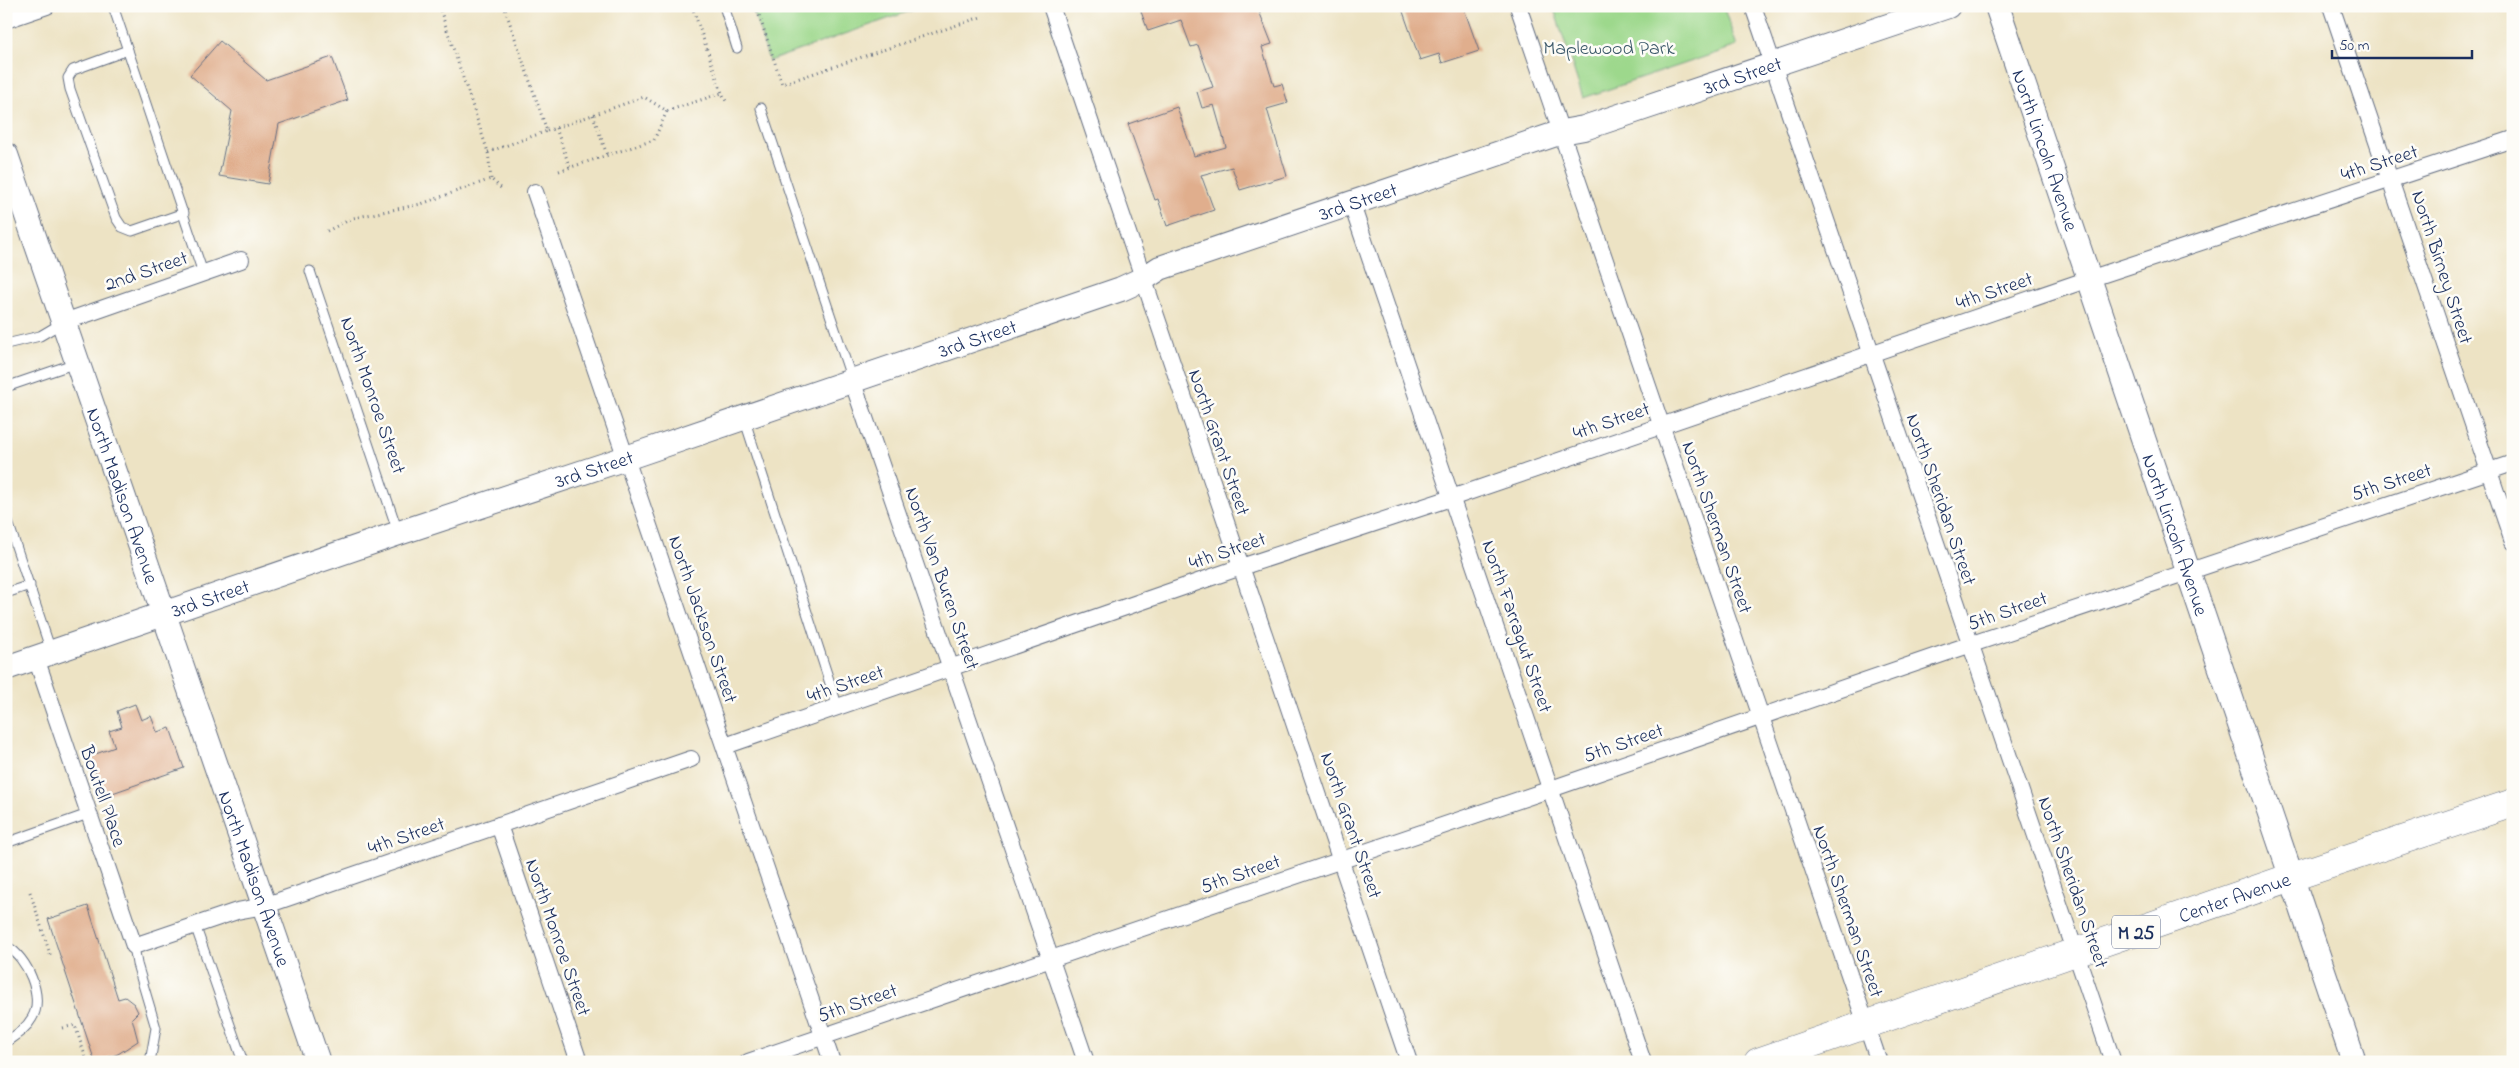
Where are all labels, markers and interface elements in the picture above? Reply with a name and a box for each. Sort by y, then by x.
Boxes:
scale bar [2332,28,2472,60]
park label: Maplewood Park [1543,35,1675,64]
text: 50 m [2339,35,2370,57]
street label: 3rd Street [1700,51,1787,104]
street label: North Lincoln Avenue [2003,66,2084,236]
street label: 4th Street [2337,138,2422,191]
street label: 3rd Street [1316,177,1402,230]
street label: North Birney Street [2402,187,2479,349]
street label: 2nd Street [101,244,193,300]
street label: 4th Street [1952,266,2038,319]
street label: North Monroe Street [331,313,412,479]
street label: 3rd Street [935,313,1022,367]
street label: North Grant Street [1179,366,1256,520]
street label: 4th Street [1569,396,1655,449]
street label: North Madison Avenue [77,404,164,588]
street label: North Sheridan Street [1897,410,1983,590]
street label: North Sherman Street [1673,438,1759,618]
street label: 3rd Street [552,444,638,497]
street label: North Lincoln Avenue [2133,451,2214,620]
street label: 5th Street [2348,457,2436,510]
street label: North Van Buren Street [896,483,986,674]
street label: 4th Street [1185,526,1271,579]
street label: North Jackson Street [659,532,744,708]
street label: North Farragut Street [1472,537,1559,718]
street label: 3rd Street [168,573,254,627]
street label: 5th Street [1964,585,2052,640]
street label: 4th Street [803,659,889,712]
street label: 5th Street [1580,717,1668,772]
street label: Boutell Place [71,741,132,851]
street label: North Grant Street [1311,749,1388,903]
street label: North Madison Avenue [209,787,296,971]
street label: North Sheridan Street [2029,793,2115,973]
street label: 4th Street [364,811,450,864]
street label: North Sherman Street [1804,822,1890,1002]
street label: 5th Street [1197,848,1285,903]
street label: North Monroe Street [516,855,597,1021]
street label: Center Avenue [2175,867,2295,932]
road number: M 25 [2112,916,2160,949]
street label: 5th Street [814,977,902,1032]

